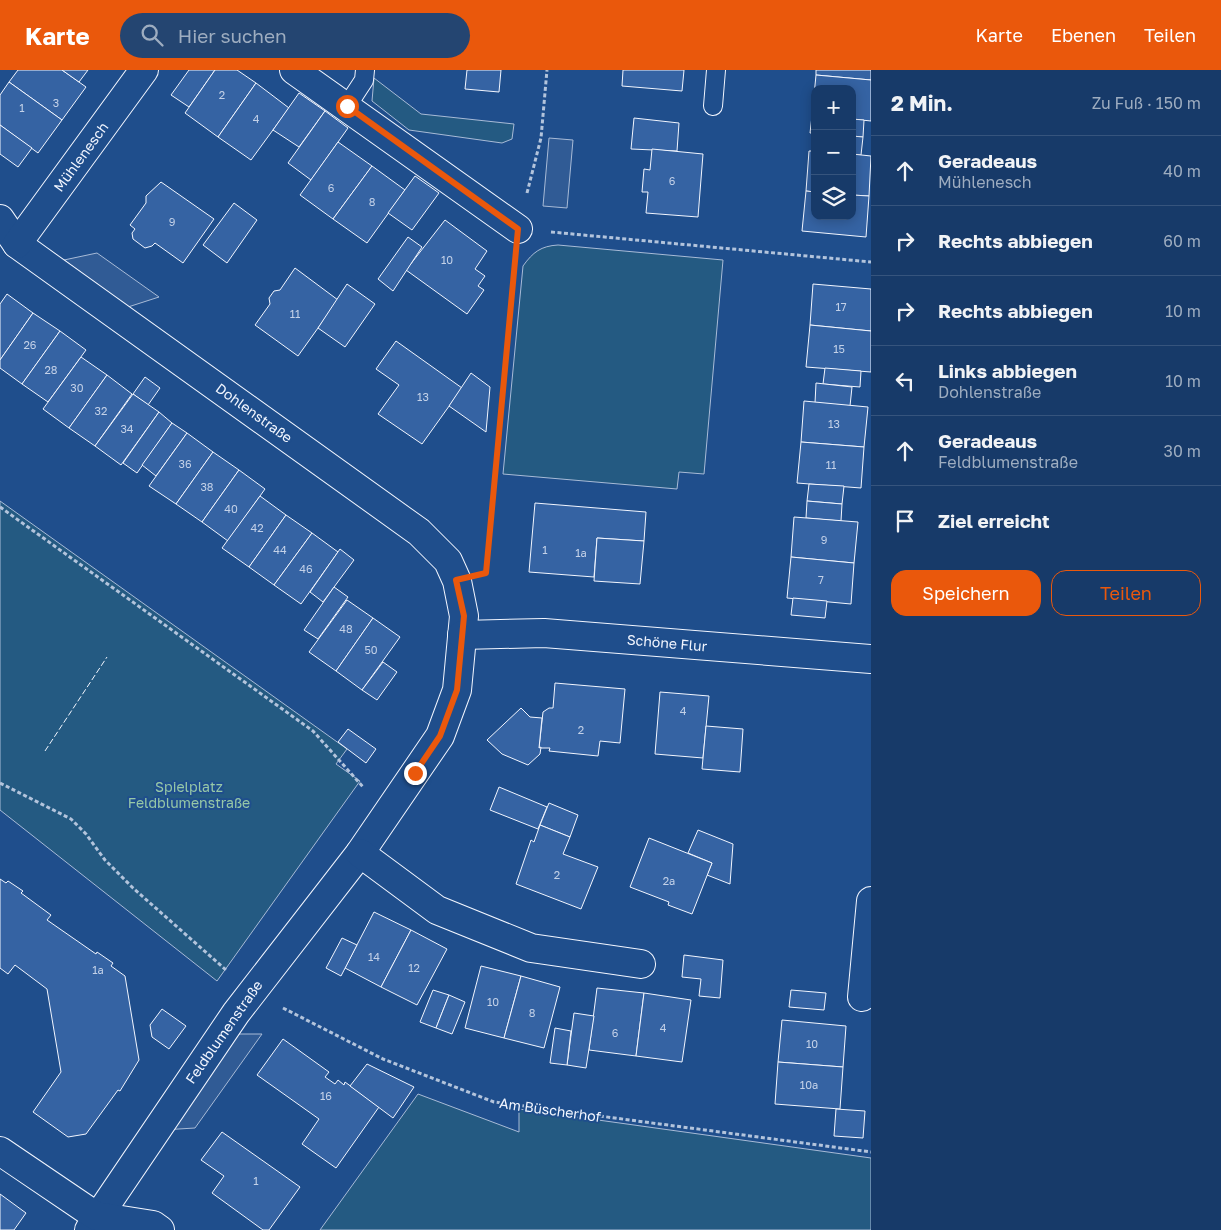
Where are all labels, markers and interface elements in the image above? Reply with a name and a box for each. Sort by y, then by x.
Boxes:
search box [120,13,470,58]
text: Karte [25,21,90,50]
icon: search [138,21,166,49]
text: Hier suchen [178,24,287,47]
text: Karte [976,24,1023,46]
text: Ebenen [1051,24,1116,46]
text: Teilen [1144,24,1196,46]
map controls [811,85,856,220]
button: + [811,85,856,130]
house number: 2 [219,88,225,101]
text: 2 Min. [891,90,953,116]
text: Zu Fuß · 150 m [1092,93,1201,113]
route start [336,95,359,118]
house number: 3 [53,96,59,109]
house number: 1 [19,101,25,114]
house number: 4 [253,112,260,125]
street label: Mühlenesch [50,119,112,195]
button: − [811,130,856,175]
text: Geradeaus [938,149,1037,172]
icon: ahead [891,157,919,185]
text: 40 m [1163,161,1201,181]
text: Mühlenesch [938,172,1032,192]
house number: 6 [669,174,676,187]
button: layers [811,175,856,220]
house number: 6 [328,181,335,194]
house number: 8 [369,195,376,208]
house number: 9 [169,215,175,228]
icon: right [891,227,919,255]
text: Rechts abbiegen [938,229,1093,252]
text: 60 m [1163,231,1201,251]
house number: 10 [441,253,453,266]
icon: right [891,297,919,325]
text: Rechts abbiegen [938,299,1093,322]
house number: 17 [835,300,847,313]
text: 10 m [1165,301,1201,321]
house number: 11 [290,307,300,320]
house number: 26 [23,338,37,351]
house number: 15 [833,342,845,355]
text: Links abbiegen [938,359,1077,382]
house number: 28 [44,363,58,376]
icon: left [891,367,919,395]
text: 10 m [1165,371,1201,391]
street label: Dohlenstraße [213,379,296,446]
house number: 30 [70,381,84,394]
text: Dohlenstraße [938,382,1041,402]
house number: 13 [417,390,429,403]
house number: 32 [95,404,107,417]
house number: 13 [828,417,840,430]
house number: 34 [120,422,134,435]
text: Geradeaus [938,429,1037,452]
icon: ahead [891,437,919,465]
text: 30 m [1164,441,1201,461]
text: Feldblumenstraße [938,452,1078,472]
house number: 36 [178,457,192,470]
house number: 11 [826,458,836,471]
house number: 38 [200,480,214,493]
house number: 40 [224,502,238,515]
icon: arrive [891,507,919,535]
text: Ziel erreicht [938,509,1050,532]
house number: 42 [250,521,264,534]
house number: 9 [821,533,827,546]
house number: 44 [273,543,287,556]
house number: 1 [542,543,548,556]
house number: 1a [575,546,587,559]
house number: 46 [299,562,313,575]
button: Speichern [891,570,1041,616]
button: Teilen [1051,570,1201,616]
house number: 7 [818,573,824,586]
house number: 48 [339,622,353,635]
street label: Schöne Flur [626,631,708,655]
house number: 50 [364,643,378,656]
house number: 4 [680,704,687,717]
house number: 2 [578,723,584,736]
route end [404,762,427,785]
park label: Spielplatz Feldblumenstraße [128,778,250,811]
house number: 2 [554,868,560,881]
house number: 2a [663,874,675,887]
house number: 14 [368,950,380,963]
house number: 12 [408,961,420,974]
house number: 1a [92,963,104,976]
street label: Feldblumenstraße [182,977,266,1087]
house number: 10 [487,995,499,1008]
house number: 8 [529,1006,536,1019]
house number: 4 [660,1021,667,1034]
house number: 6 [612,1026,619,1039]
house number: 10 [806,1037,818,1050]
house number: 10a [800,1078,818,1091]
house number: 16 [320,1089,332,1102]
street label: Am Büscherhof [498,1094,602,1125]
house number: 1 [253,1174,259,1187]

